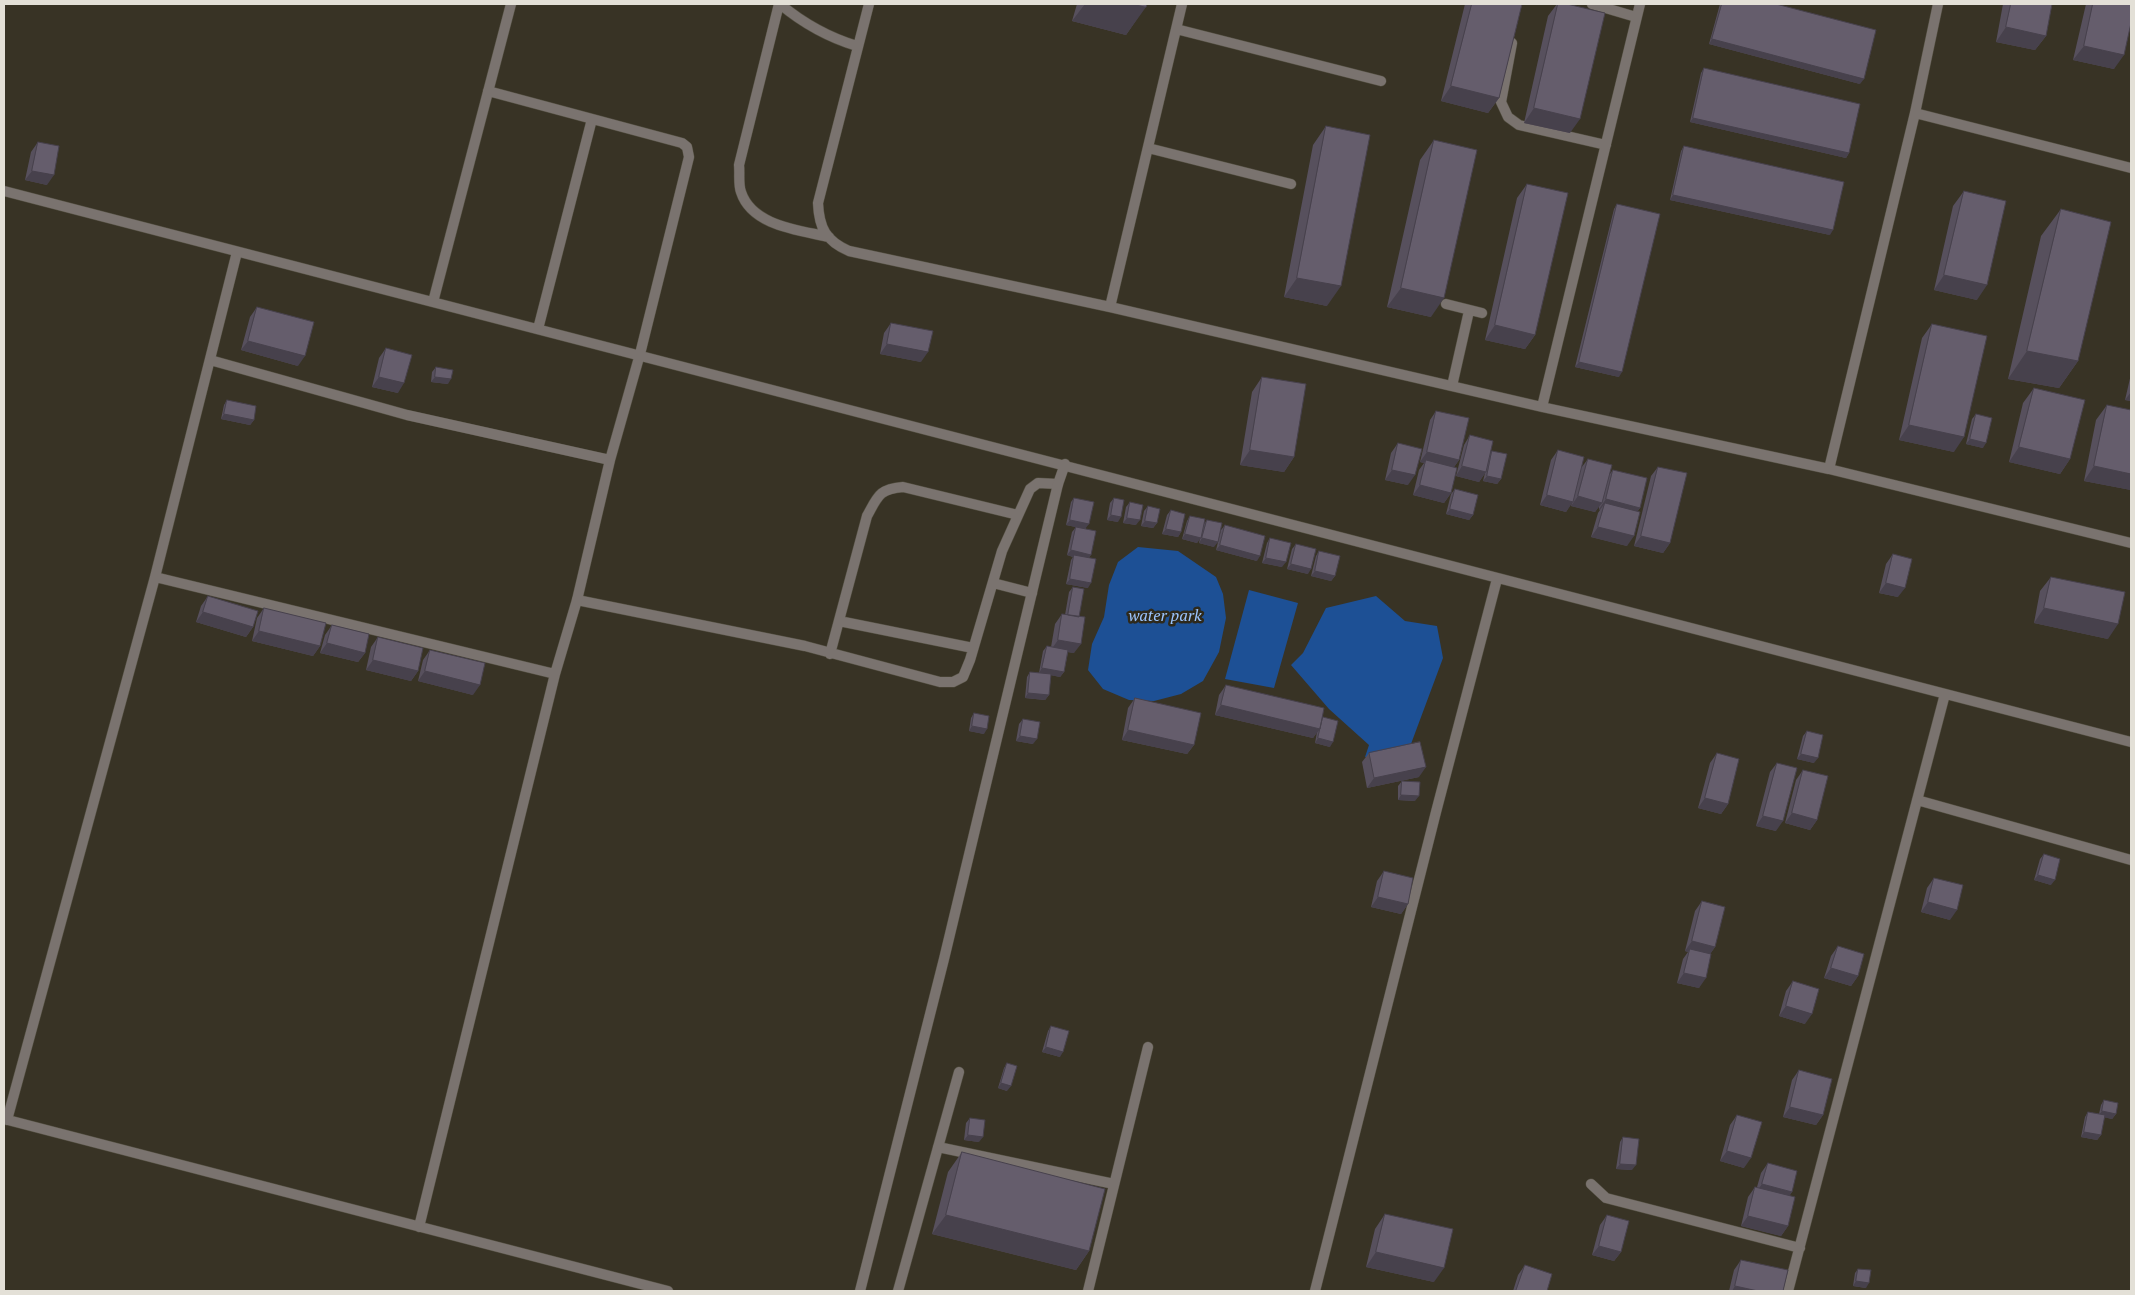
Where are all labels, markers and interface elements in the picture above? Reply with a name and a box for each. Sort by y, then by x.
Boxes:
water label: water park [1128,606,1202,626]

